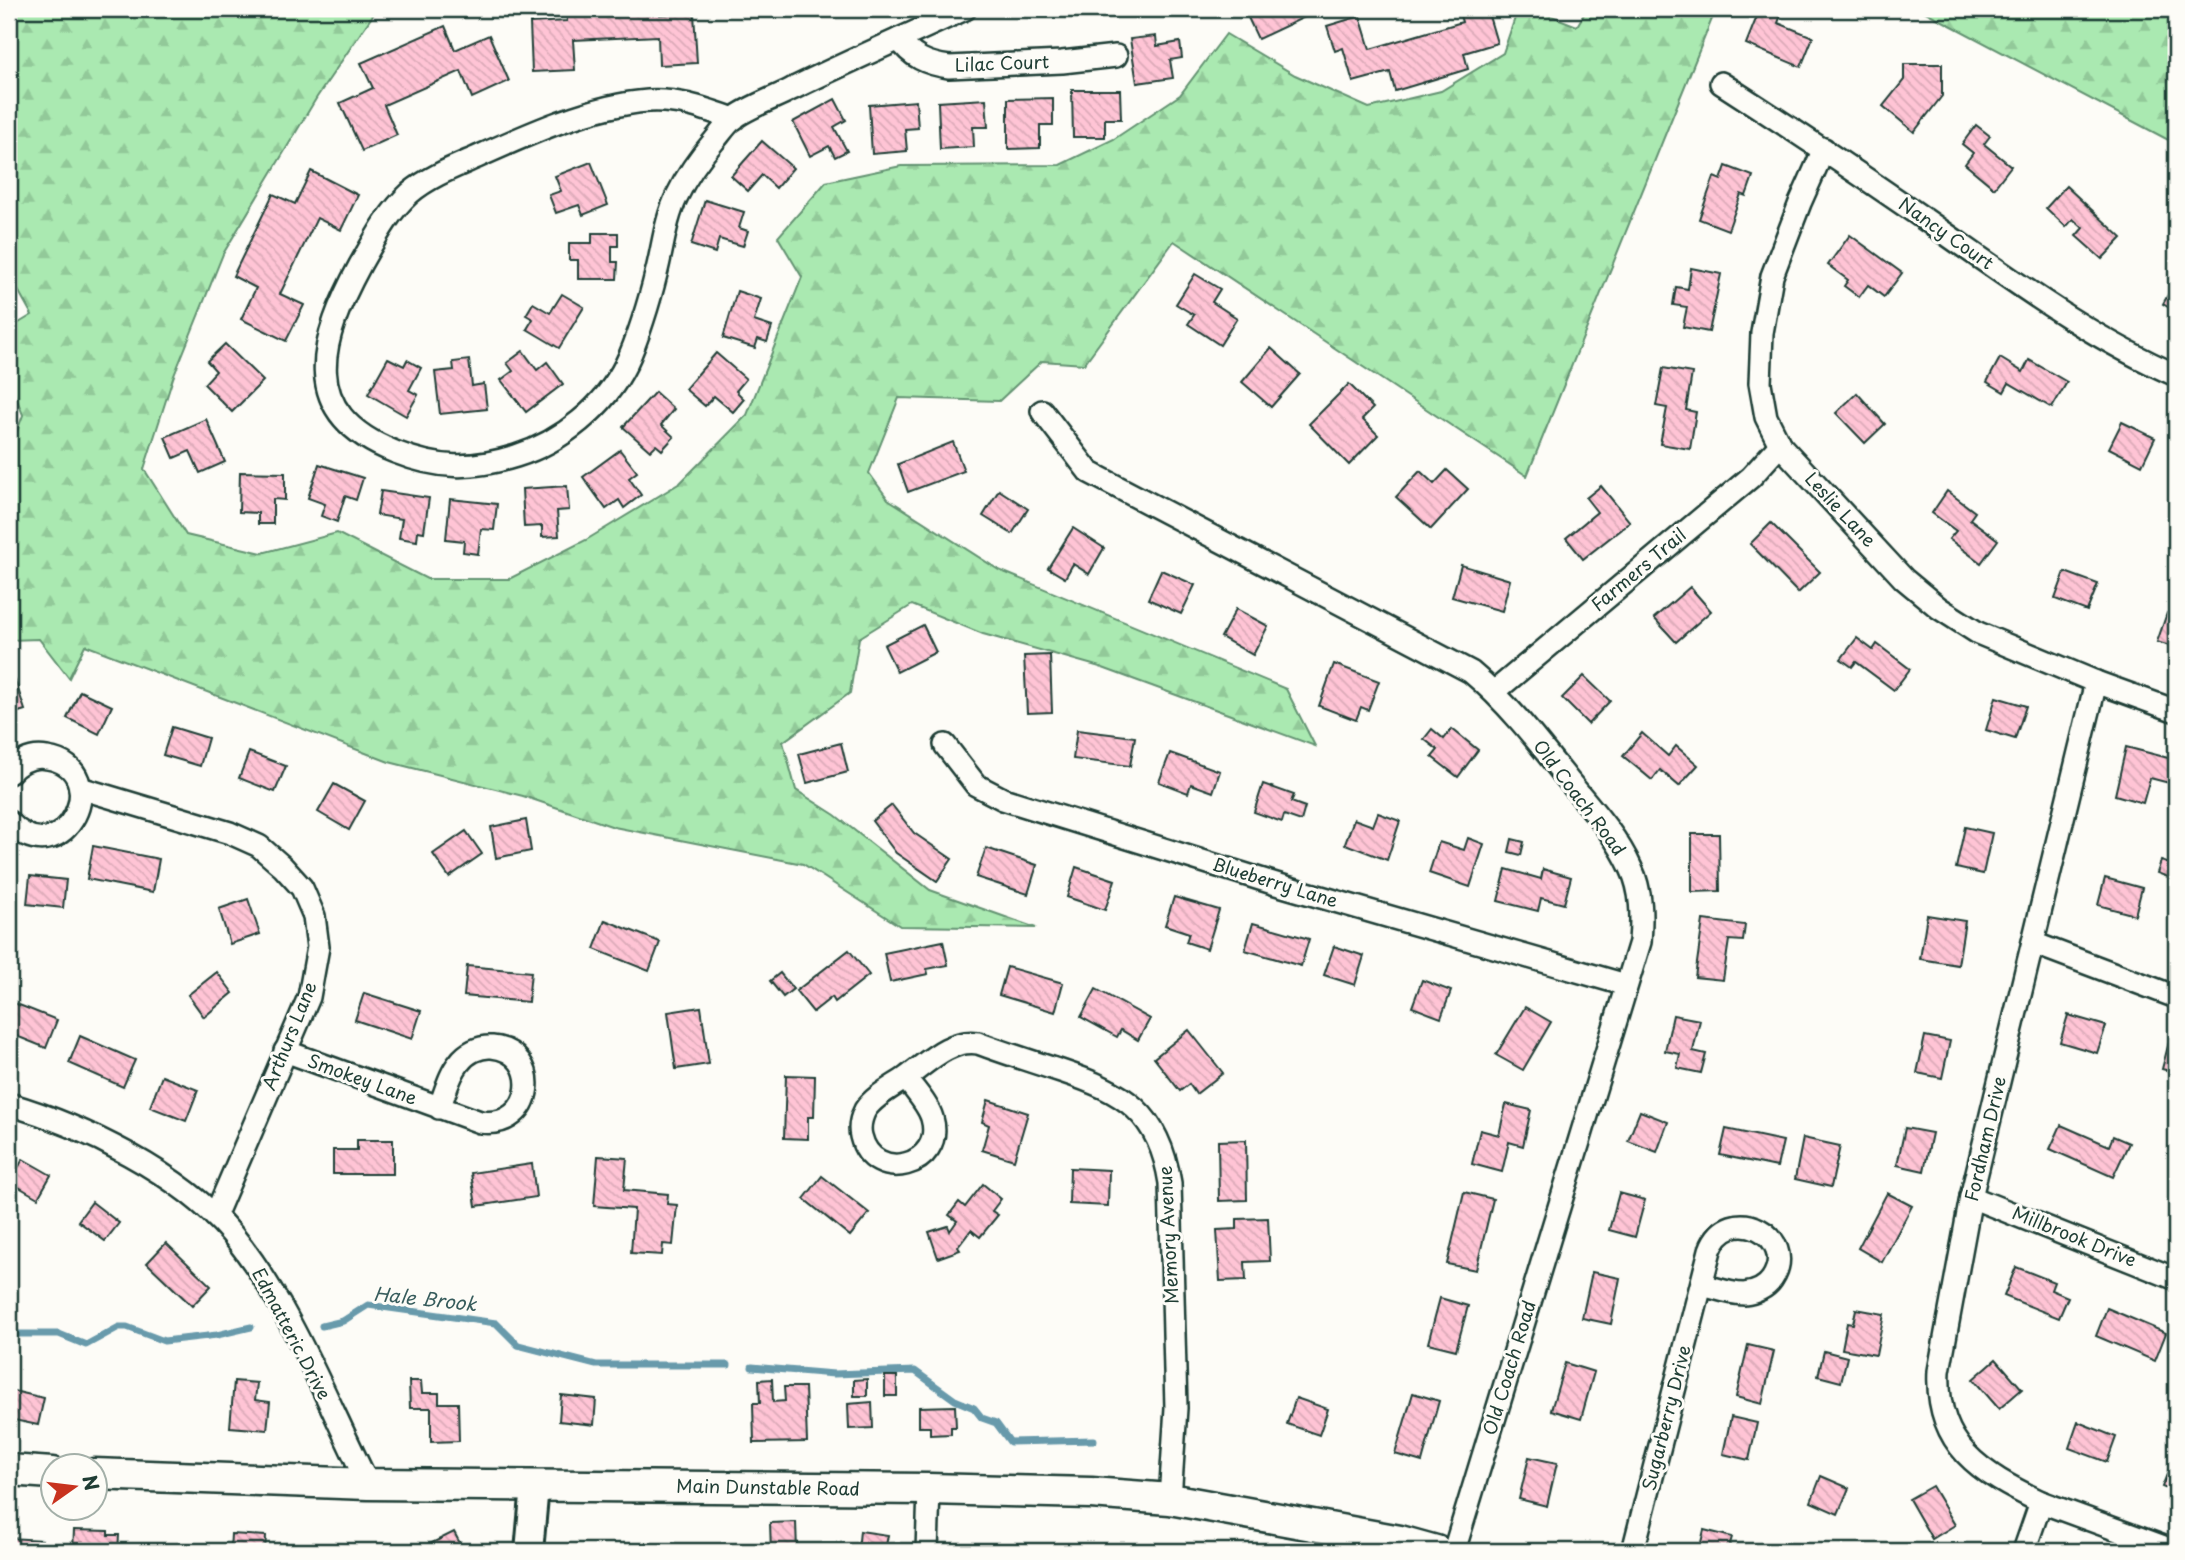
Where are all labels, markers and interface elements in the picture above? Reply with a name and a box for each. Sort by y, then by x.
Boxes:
street label: Lilac Court [954,47,1050,78]
street label: Nancy Court [1894,190,2000,275]
street label: Leslie Lane [1799,465,1883,552]
street label: Farmers Trail [1584,521,1692,617]
street label: Old Coach Road [1527,733,1633,861]
street label: Blueberry Lane [1209,850,1342,914]
street label: Arthurs Lane [255,977,323,1094]
street label: Smokey Lane [304,1046,421,1111]
street label: Fordham Drive [1957,1074,2012,1204]
street label: Memory Avenue [1150,1165,1185,1305]
street label: Millbrook Drive [2008,1198,2141,1273]
street label: Edmatteric Drive [246,1263,338,1404]
water label: Hale Brook [372,1279,479,1317]
street label: Old Coach Road [1475,1297,1542,1438]
street label: Sugarberry Drive [1634,1342,1697,1493]
north arrow [38,1452,108,1522]
street label: Main Dunstable Road [676,1471,860,1502]
text: N [76,1472,107,1493]

